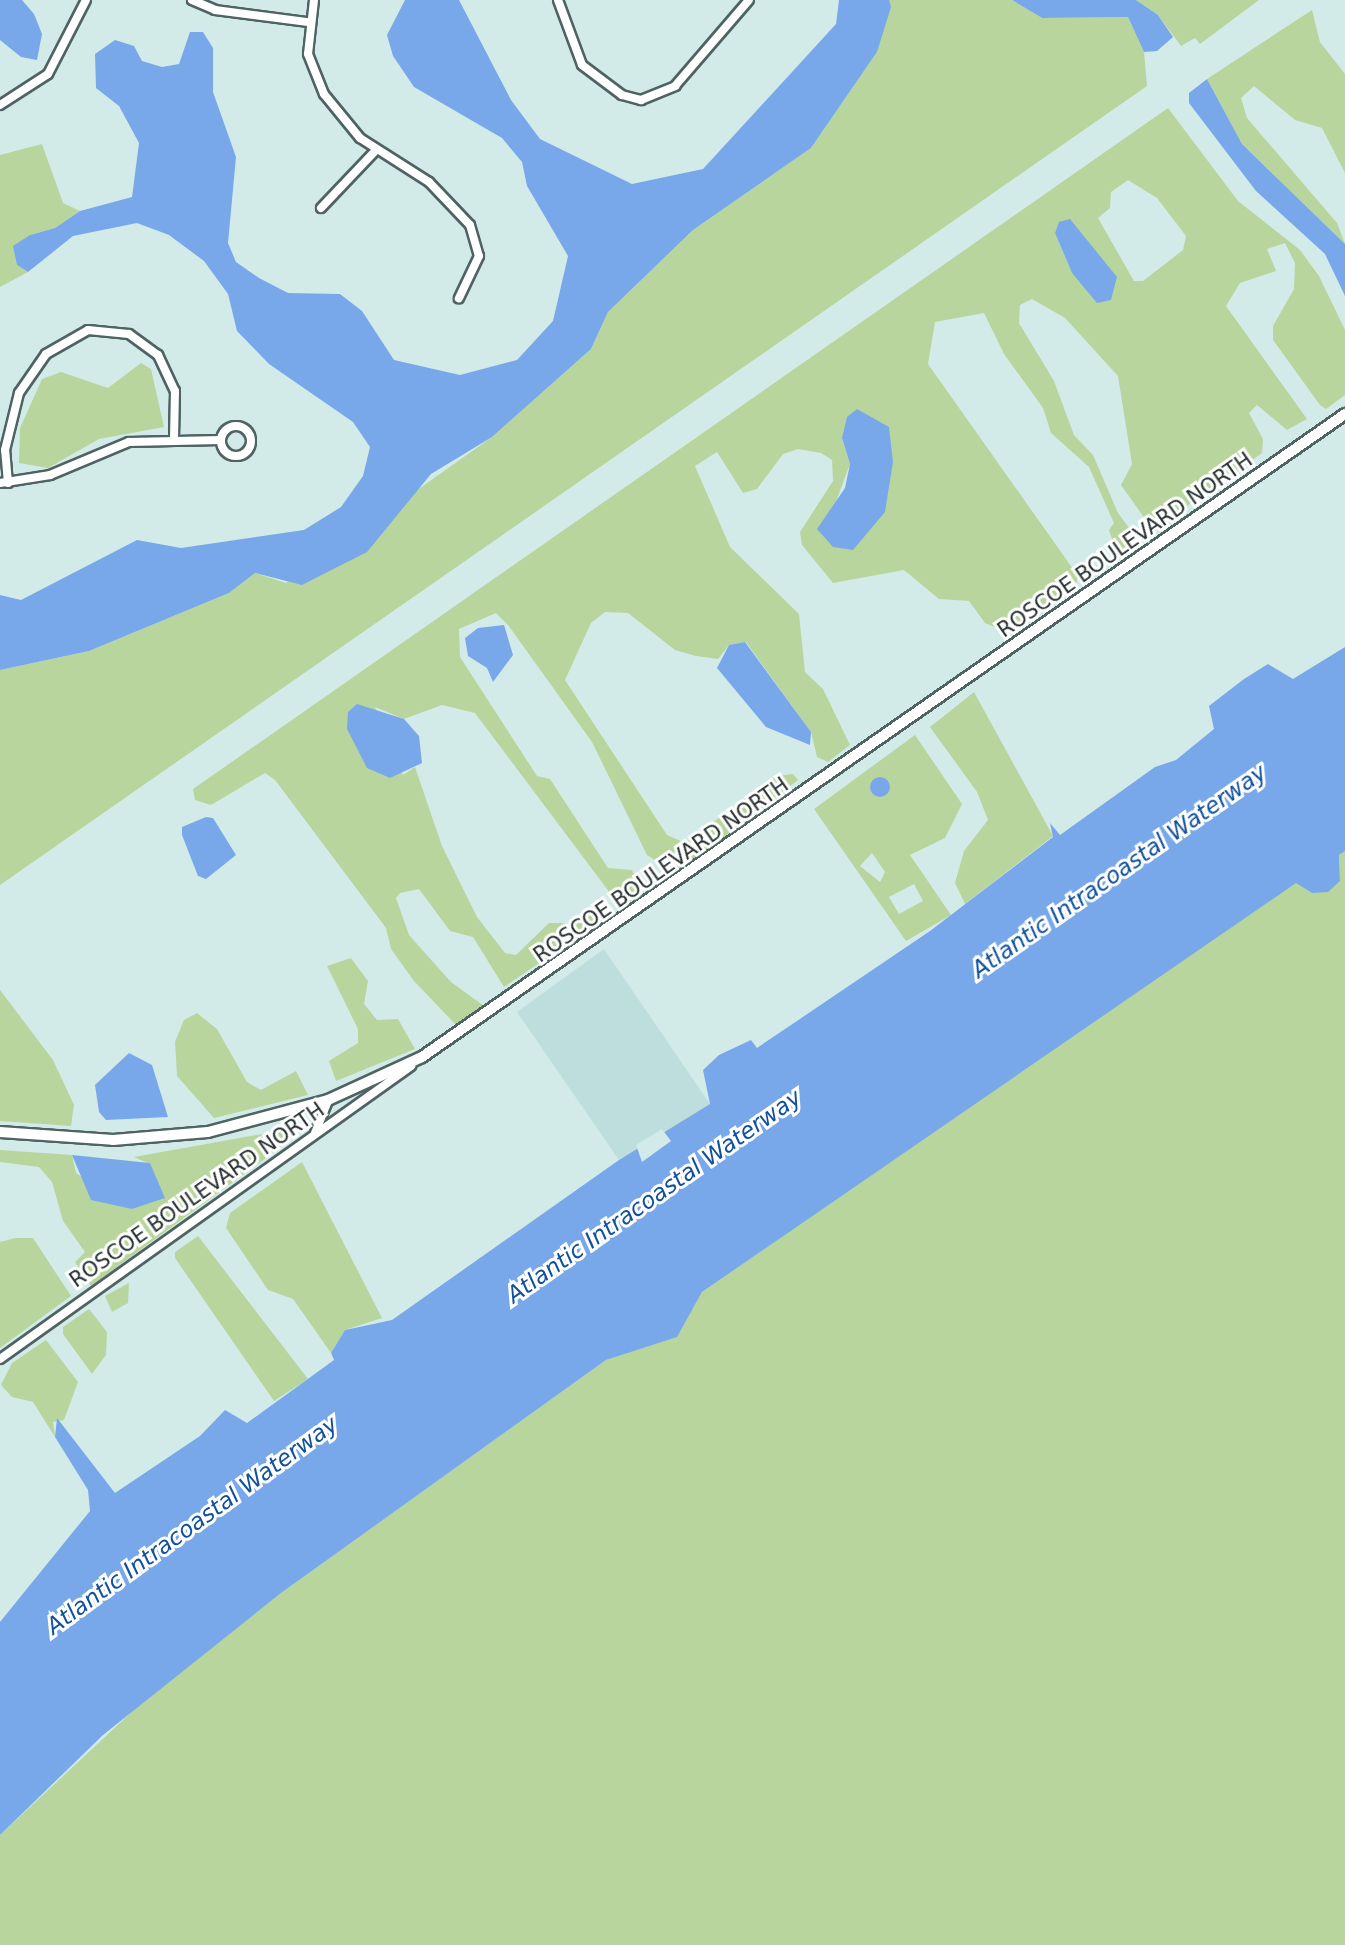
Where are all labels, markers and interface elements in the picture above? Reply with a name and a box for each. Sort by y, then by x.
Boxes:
street label: ROSCOE BOULEVARD NORTH [993,447,1257,643]
water label: Atlantic Intracoastal Waterway [966,758,1272,984]
street label: ROSCOE BOULEVARD NORTH [529,772,793,968]
water label: Atlantic Intracoastal Waterway [501,1083,807,1309]
street label: ROSCOE BOULEVARD NORTH [65,1097,329,1293]
water label: Atlantic Intracoastal Waterway [41,1410,343,1640]

